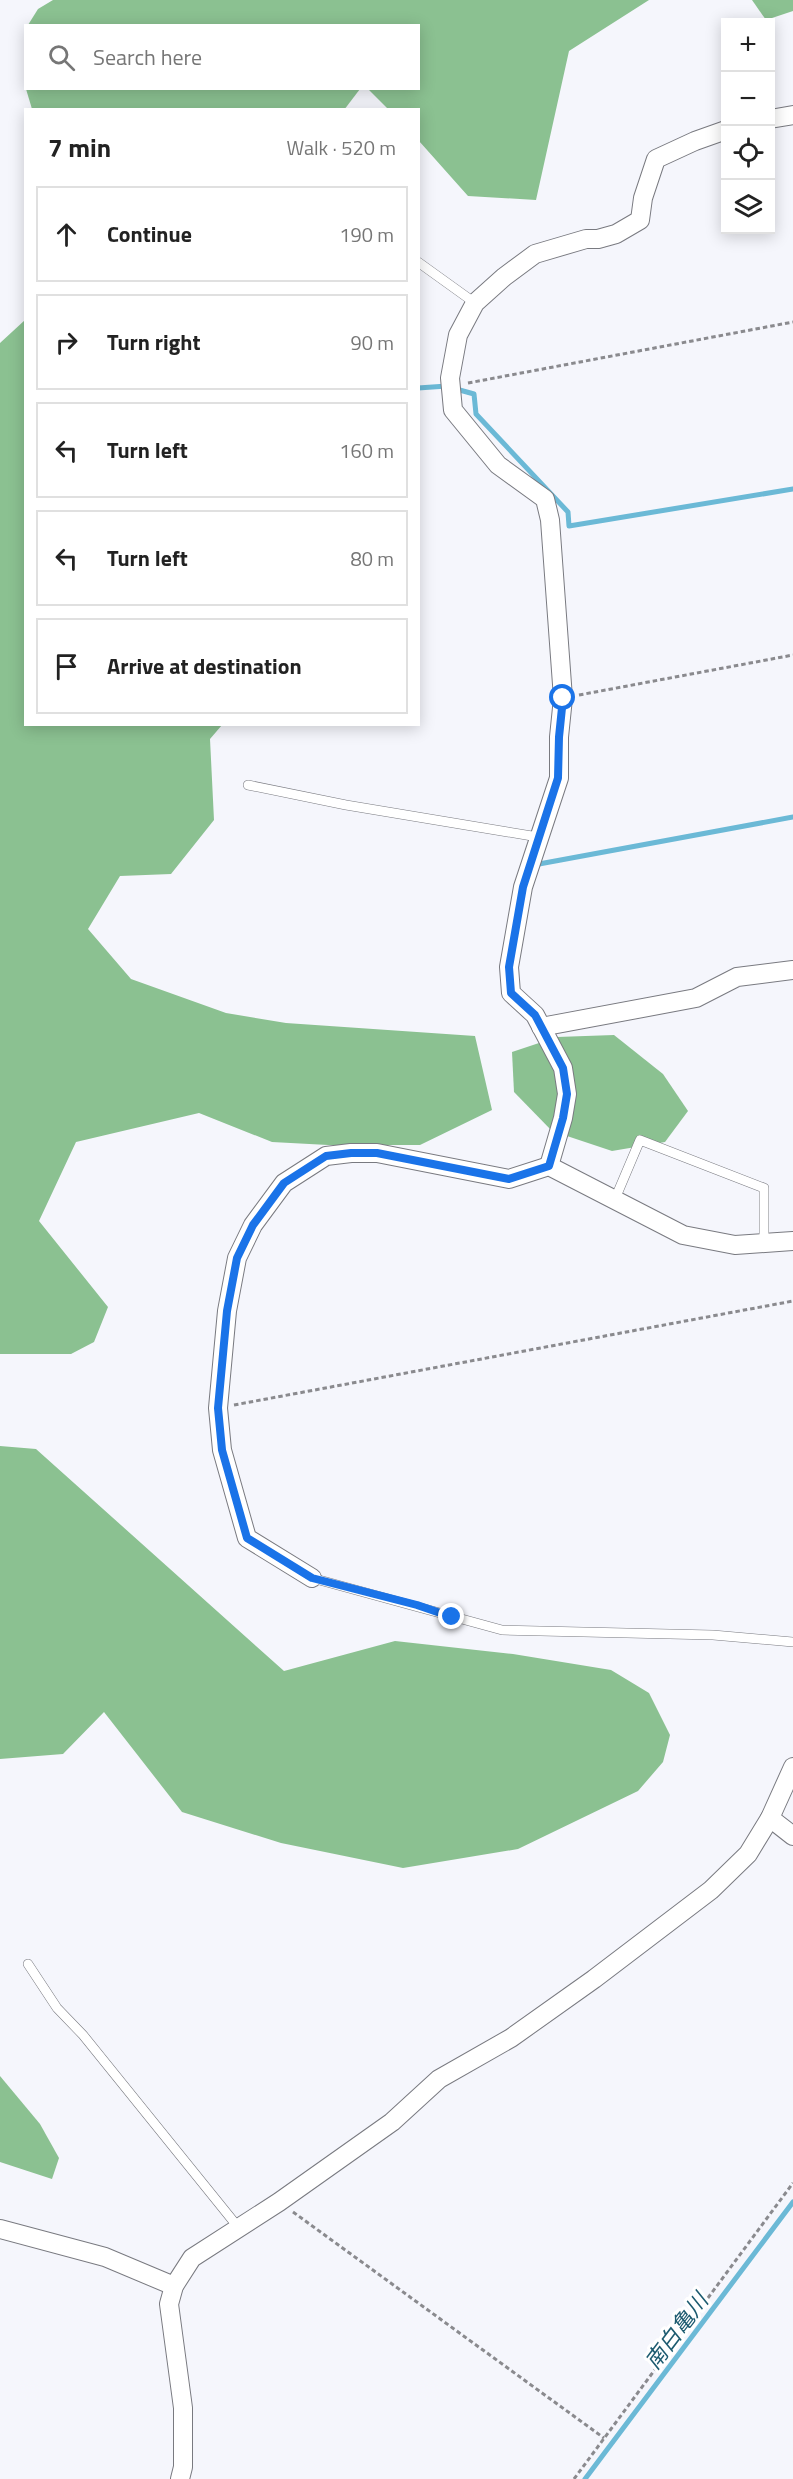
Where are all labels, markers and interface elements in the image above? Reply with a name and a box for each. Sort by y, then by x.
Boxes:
map controls [721,18,775,234]
button: + [721,18,775,72]
search box [24,24,420,90]
text: Search here [93,40,202,74]
icon: search [45,41,78,74]
button: − [721,72,775,126]
button: locate [721,126,775,180]
text: 7 min [48,128,111,167]
text: Walk · 520 m [287,132,396,163]
button: layers [721,180,775,234]
text: Continue [107,217,192,251]
icon: ahead [50,218,83,251]
text: 190 m [339,219,394,250]
text: Turn right [107,325,201,359]
icon: right [50,326,83,359]
text: 90 m [350,327,394,358]
text: Turn left [107,433,188,467]
icon: left [50,434,83,467]
text: 160 m [339,435,394,466]
text: Turn left [107,541,188,575]
icon: left [50,542,83,575]
text: 80 m [350,543,394,574]
text: Arrive at destination [107,649,302,683]
icon: arrive [50,650,83,683]
route start [549,684,575,710]
route end [438,1603,464,1629]
water label: 南白亀川 [636,2284,717,2376]

